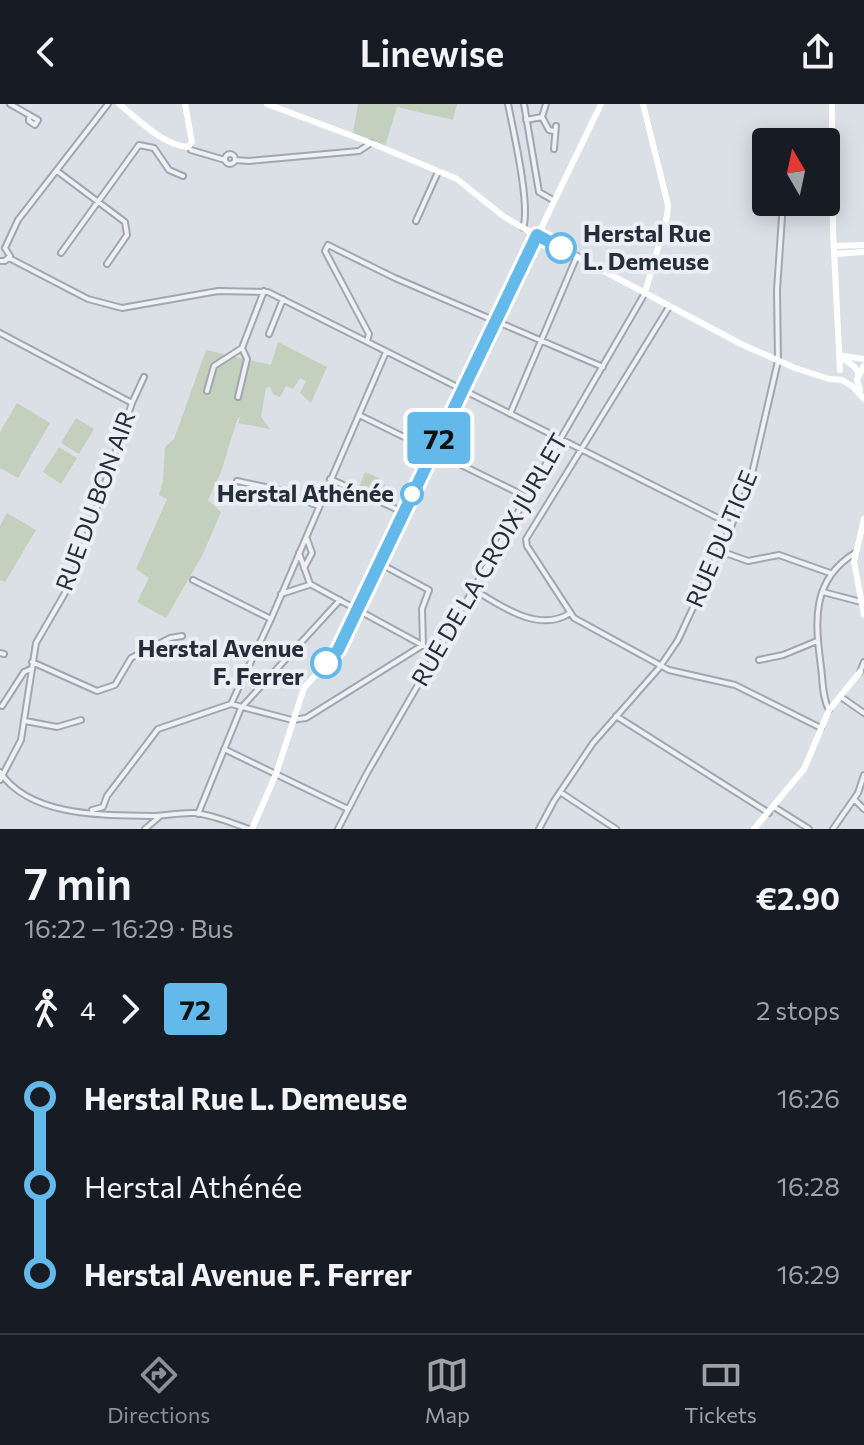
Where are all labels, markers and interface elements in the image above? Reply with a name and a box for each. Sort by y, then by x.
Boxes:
icon: back [24,30,68,74]
text: Linewise [360,30,504,74]
icon: share [796,30,840,74]
north arrow [752,128,840,216]
map controls [752,128,840,216]
place label: Herstal Rue L. Demeuse [583,218,711,275]
marker: Herstal Rue L. Demeuse [546,233,576,263]
street label: RUE DU BON AIR [49,407,141,594]
line badge: 72 [403,412,475,464]
text: 72 [423,421,455,455]
street label: RUE DE LA CROIX JURLET [404,428,573,691]
street label: RUE DU TIGE [679,466,762,611]
place label: Herstal Athénée [217,478,394,507]
marker: Herstal Athénée [401,483,423,505]
place label: Herstal Avenue F. Ferrer [137,633,304,690]
marker: Herstal Avenue F. Ferrer [311,648,341,678]
text: 7 min [24,855,132,909]
text: €2.90 [756,879,840,916]
text: 16:22 – 16:29 · Bus [24,912,234,943]
icon: walk [24,987,68,1031]
icon: forward [108,987,152,1031]
text: 72 [180,992,211,1026]
text: 4 [80,994,96,1025]
text: 2 stops [756,994,840,1025]
text: Herstal Rue L. Demeuse [84,1079,407,1116]
text: 16:26 [777,1082,840,1113]
text: Herstal Athénée [84,1167,302,1204]
text: 16:28 [777,1170,840,1201]
text: Herstal Avenue F. Ferrer [84,1255,412,1292]
text: 16:29 [777,1258,840,1289]
tab: Directions [107,1353,210,1428]
tab: Map [425,1353,470,1428]
tab: Tickets [684,1353,757,1428]

